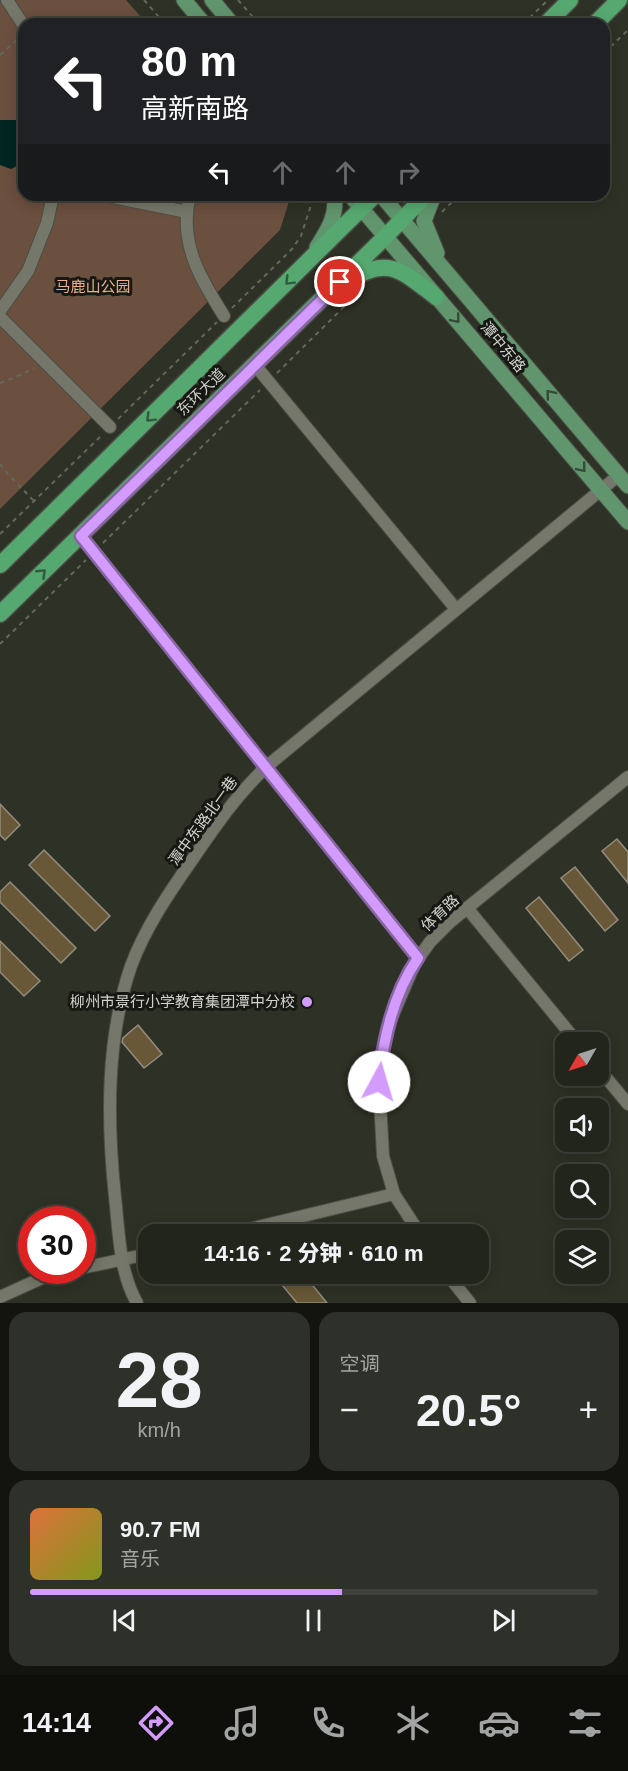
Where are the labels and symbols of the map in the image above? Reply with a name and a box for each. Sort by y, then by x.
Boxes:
pin [314,256,365,307]
one-way arrow [285,274,296,285]
park label: 马鹿山公园 [55,278,131,295]
one-way arrow [448,312,459,323]
street label: 潭中东路 [478,318,529,375]
street label: 东环大道 [173,365,228,419]
one-way arrow [546,390,557,401]
one-way arrow [147,410,158,421]
one-way arrow [575,461,586,472]
one-way arrow [35,569,46,580]
street label: 潭中东路北一巷 [165,773,240,868]
street label: 体育路 [417,891,462,934]
place label: 柳州市景行小学教育集团潭中分校 [70,993,295,1010]
marker: 柳州市景行小学教育集团潭中分校 [300,995,314,1009]
north arrow [555,1032,609,1086]
position arrow [347,1050,411,1114]
speed limit sign: 30 [18,1206,96,1284]

